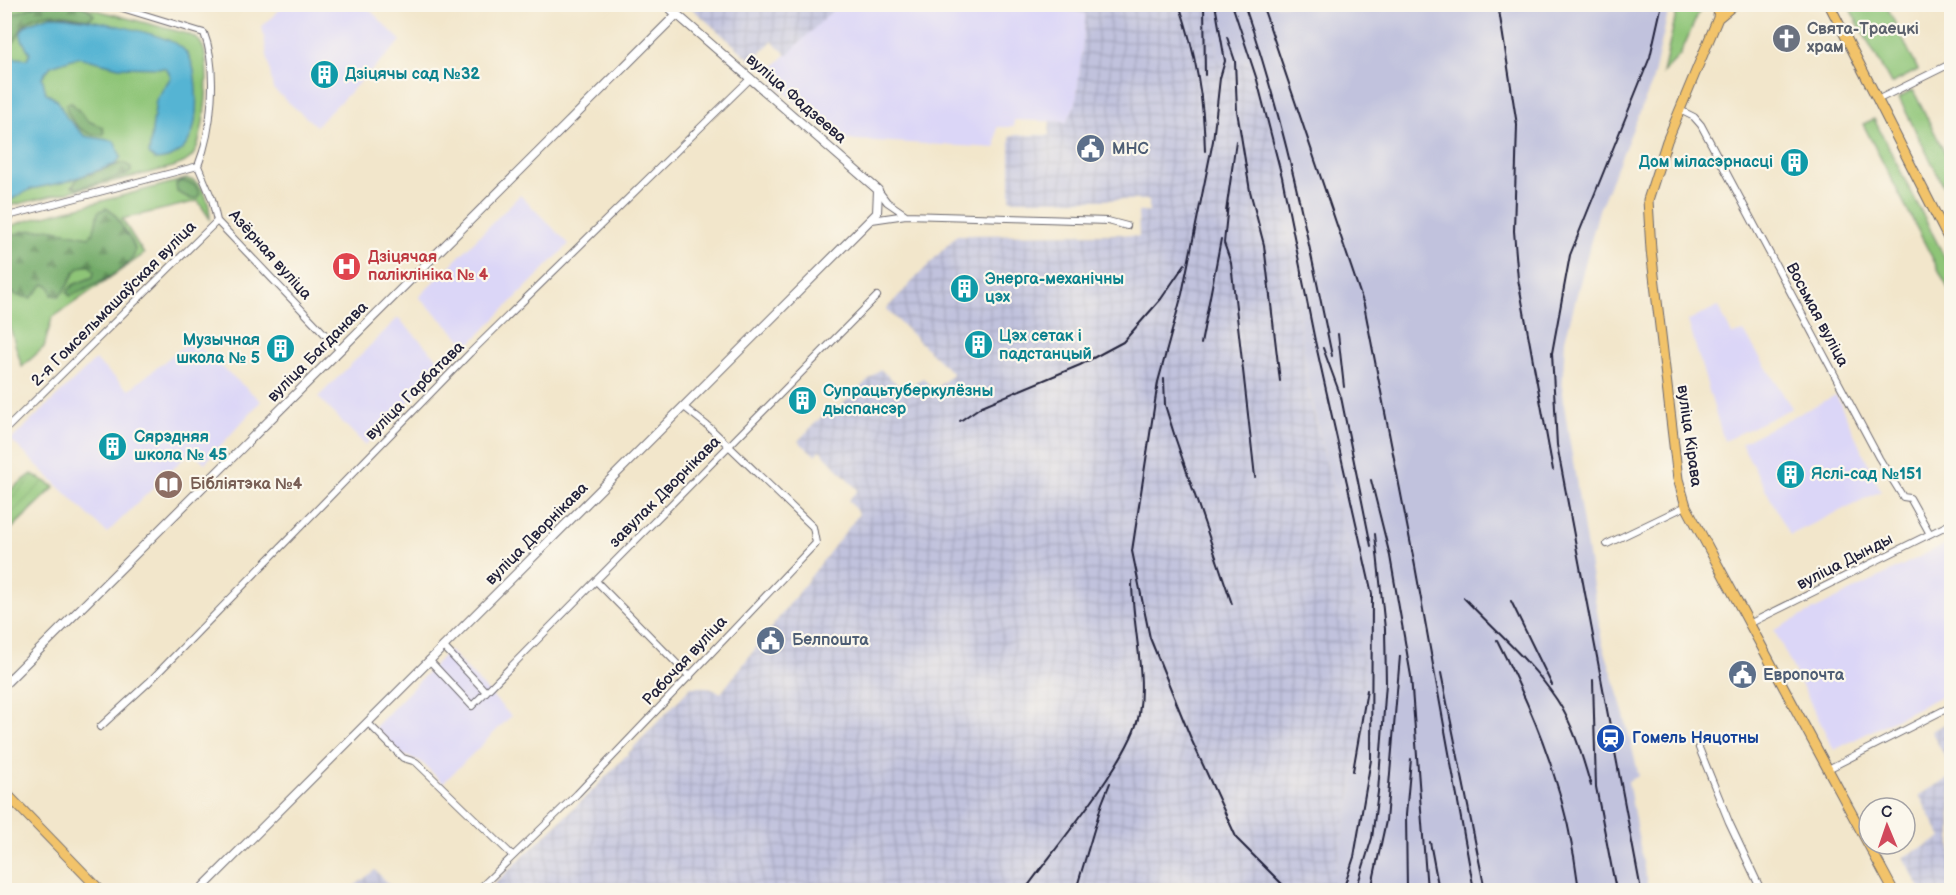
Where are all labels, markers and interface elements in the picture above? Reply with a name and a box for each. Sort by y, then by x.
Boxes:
place label: Свята-Траецкі храм [1807,20,1919,57]
church icon: Свята-Траецкі храм [1770,22,1802,54]
street label: вуліца Фадзеева [742,50,851,148]
building icon: Дзіцячы сад №32 [308,58,340,90]
place label: Дзіцячы сад №32 [345,65,480,84]
public building icon: МНС [1075,133,1107,165]
place label: МНС [1112,140,1149,159]
building icon: Дом міласэрнасці [1778,146,1810,178]
place label: Дом міласэрнасці [1639,153,1773,172]
street label: Азёрная вуліца [224,205,316,304]
street label: 2-я Гомсельмашаўская вуліца [28,217,201,390]
place label: Дзіцячая паліклініка № 4 [368,248,489,285]
hospital icon: Дзіцячая паліклініка № 4 [331,250,363,282]
street label: Восьмая вуліца [1782,260,1853,371]
place label: Энерга-механічны цэх [985,270,1124,307]
building icon: Энерга-механічны цэх [948,272,980,304]
street label: вуліца Багданава [264,297,373,406]
place label: Цэх сетак і падстанцый [999,327,1092,364]
building icon: Цэх сетак і падстанцый [962,329,994,361]
place label: Музычная школа № 5 [176,331,260,368]
building icon: Музычная школа № 5 [265,333,297,365]
street label: вуліца Гарбатава [362,337,469,444]
place label: Супрацьтуберкулёзны дыспансэр [822,382,993,419]
building icon: Супрацьтуберкулёзны дыспансэр [786,384,818,416]
street label: вуліца Кірава [1672,384,1706,489]
place label: Сярэдняя школа № 45 [134,428,227,465]
building icon: Сярэдняя школа № 45 [97,430,129,462]
street label: завулак Дворнікава [605,432,725,552]
building icon: Яслі-сад №151 [1774,458,1806,490]
place label: Яслі-сад №151 [1811,465,1922,484]
library icon: Бібліятэка №4 [153,468,185,500]
place label: Бібліятэка №4 [190,475,303,494]
street label: вуліца Дворнікава [482,478,593,589]
street label: вуліца Дынды [1794,530,1896,594]
street label: Рабочая вуліца [639,612,732,710]
public building icon: Белпошта [755,624,787,656]
place label: Белпошта [792,631,869,650]
public building icon: Европочта [1726,659,1758,691]
place label: Европочта [1763,666,1845,685]
station icon: Гомель Няцотны [1595,722,1627,754]
place label: Гомель Няцотны [1632,729,1759,748]
north arrow [1857,796,1917,856]
text: С [1881,803,1892,822]

